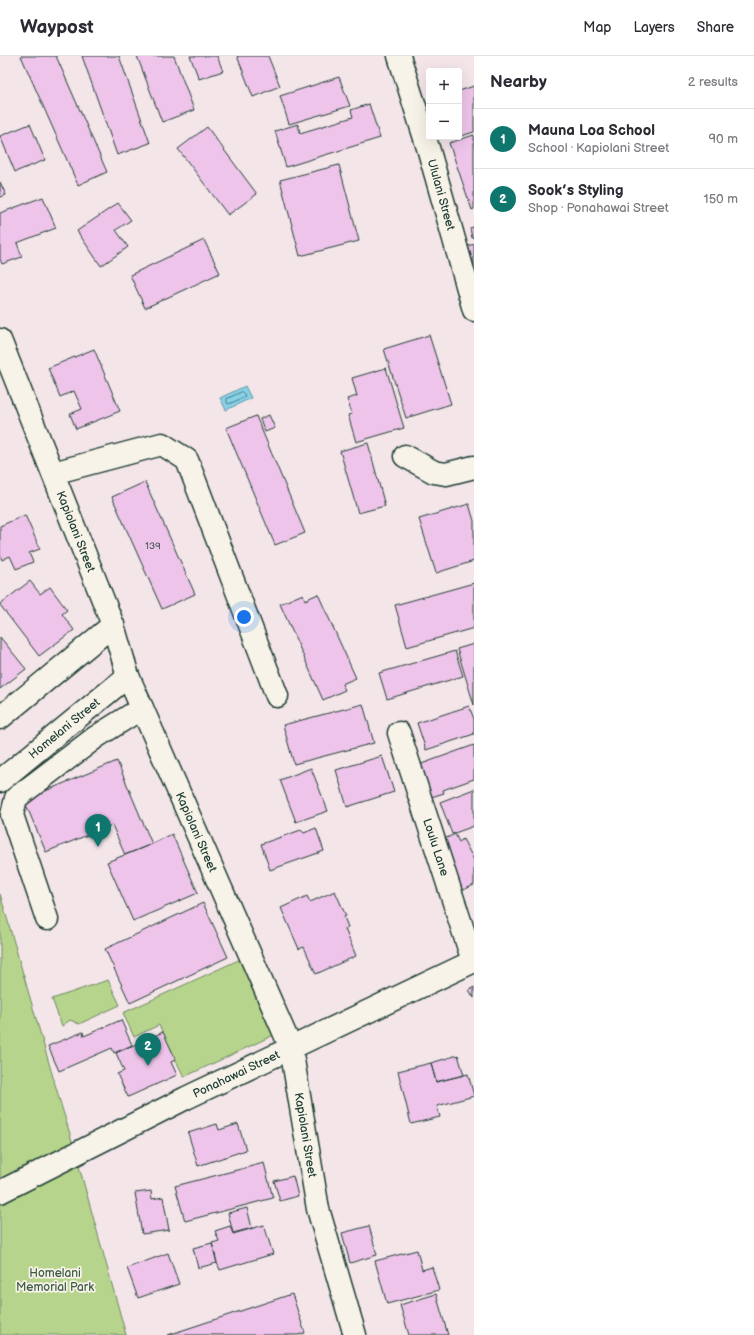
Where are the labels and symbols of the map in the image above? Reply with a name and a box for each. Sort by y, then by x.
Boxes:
street label: Ululani Street [424,158,458,232]
street label: Kapiolani Street [53,489,98,575]
house number: 139 [145,540,161,552]
your location [234,607,254,627]
street label: Homelani Street [26,695,103,762]
street label: Kapiolani Street [172,790,220,875]
pin: 1 [85,814,111,847]
street label: Loulu Lane [419,817,452,878]
pin: 2 [135,1033,161,1066]
street label: Ponahawai Street [191,1047,283,1102]
street label: Kapiolani Street [291,1091,320,1179]
park label: Homelani Memorial Park [16,1266,94,1295]

